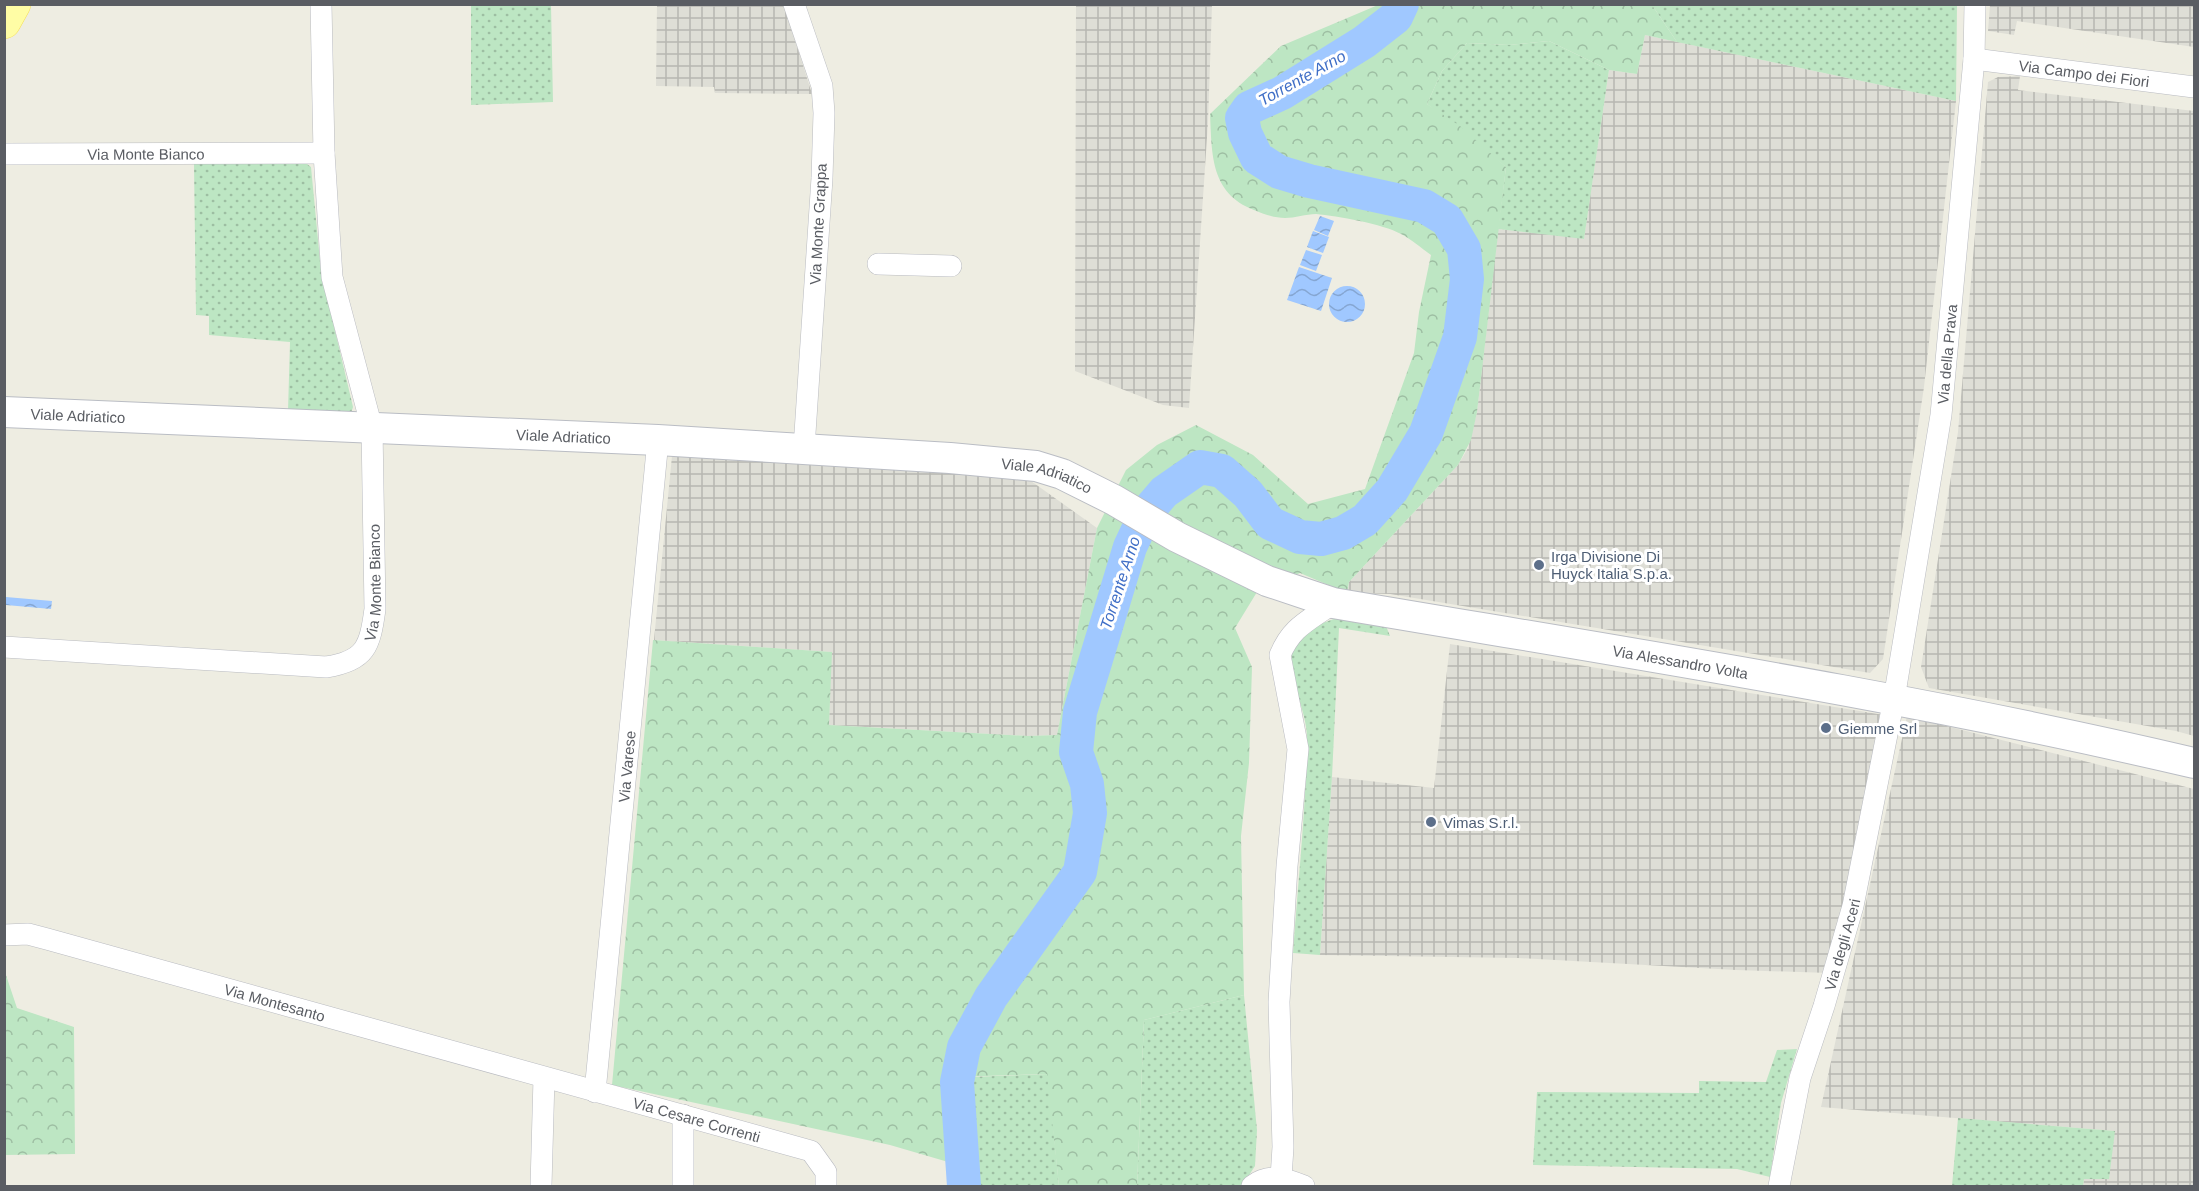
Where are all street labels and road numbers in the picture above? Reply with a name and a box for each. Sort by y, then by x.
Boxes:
street label: Via Campo dei Fiori [2018,56,2150,90]
street label: Via Monte Bianco [87,145,205,162]
street label: Via Monte Grappa [806,162,830,285]
street label: Via della Prava [1934,303,1960,405]
street label: Viale Adriatico [30,405,126,426]
street label: Viale Adriatico [516,425,611,446]
street label: Viale Adriatico [1000,454,1095,496]
street label: Via Monte Bianco [360,524,384,643]
street label: Via Alessandro Volta [1611,642,1750,682]
street label: Via Varese [615,730,638,803]
street label: Via degli Aceri [1820,897,1863,992]
street label: Via Montesanto [222,980,327,1024]
street label: Via Cesare Correnti [631,1094,762,1145]

